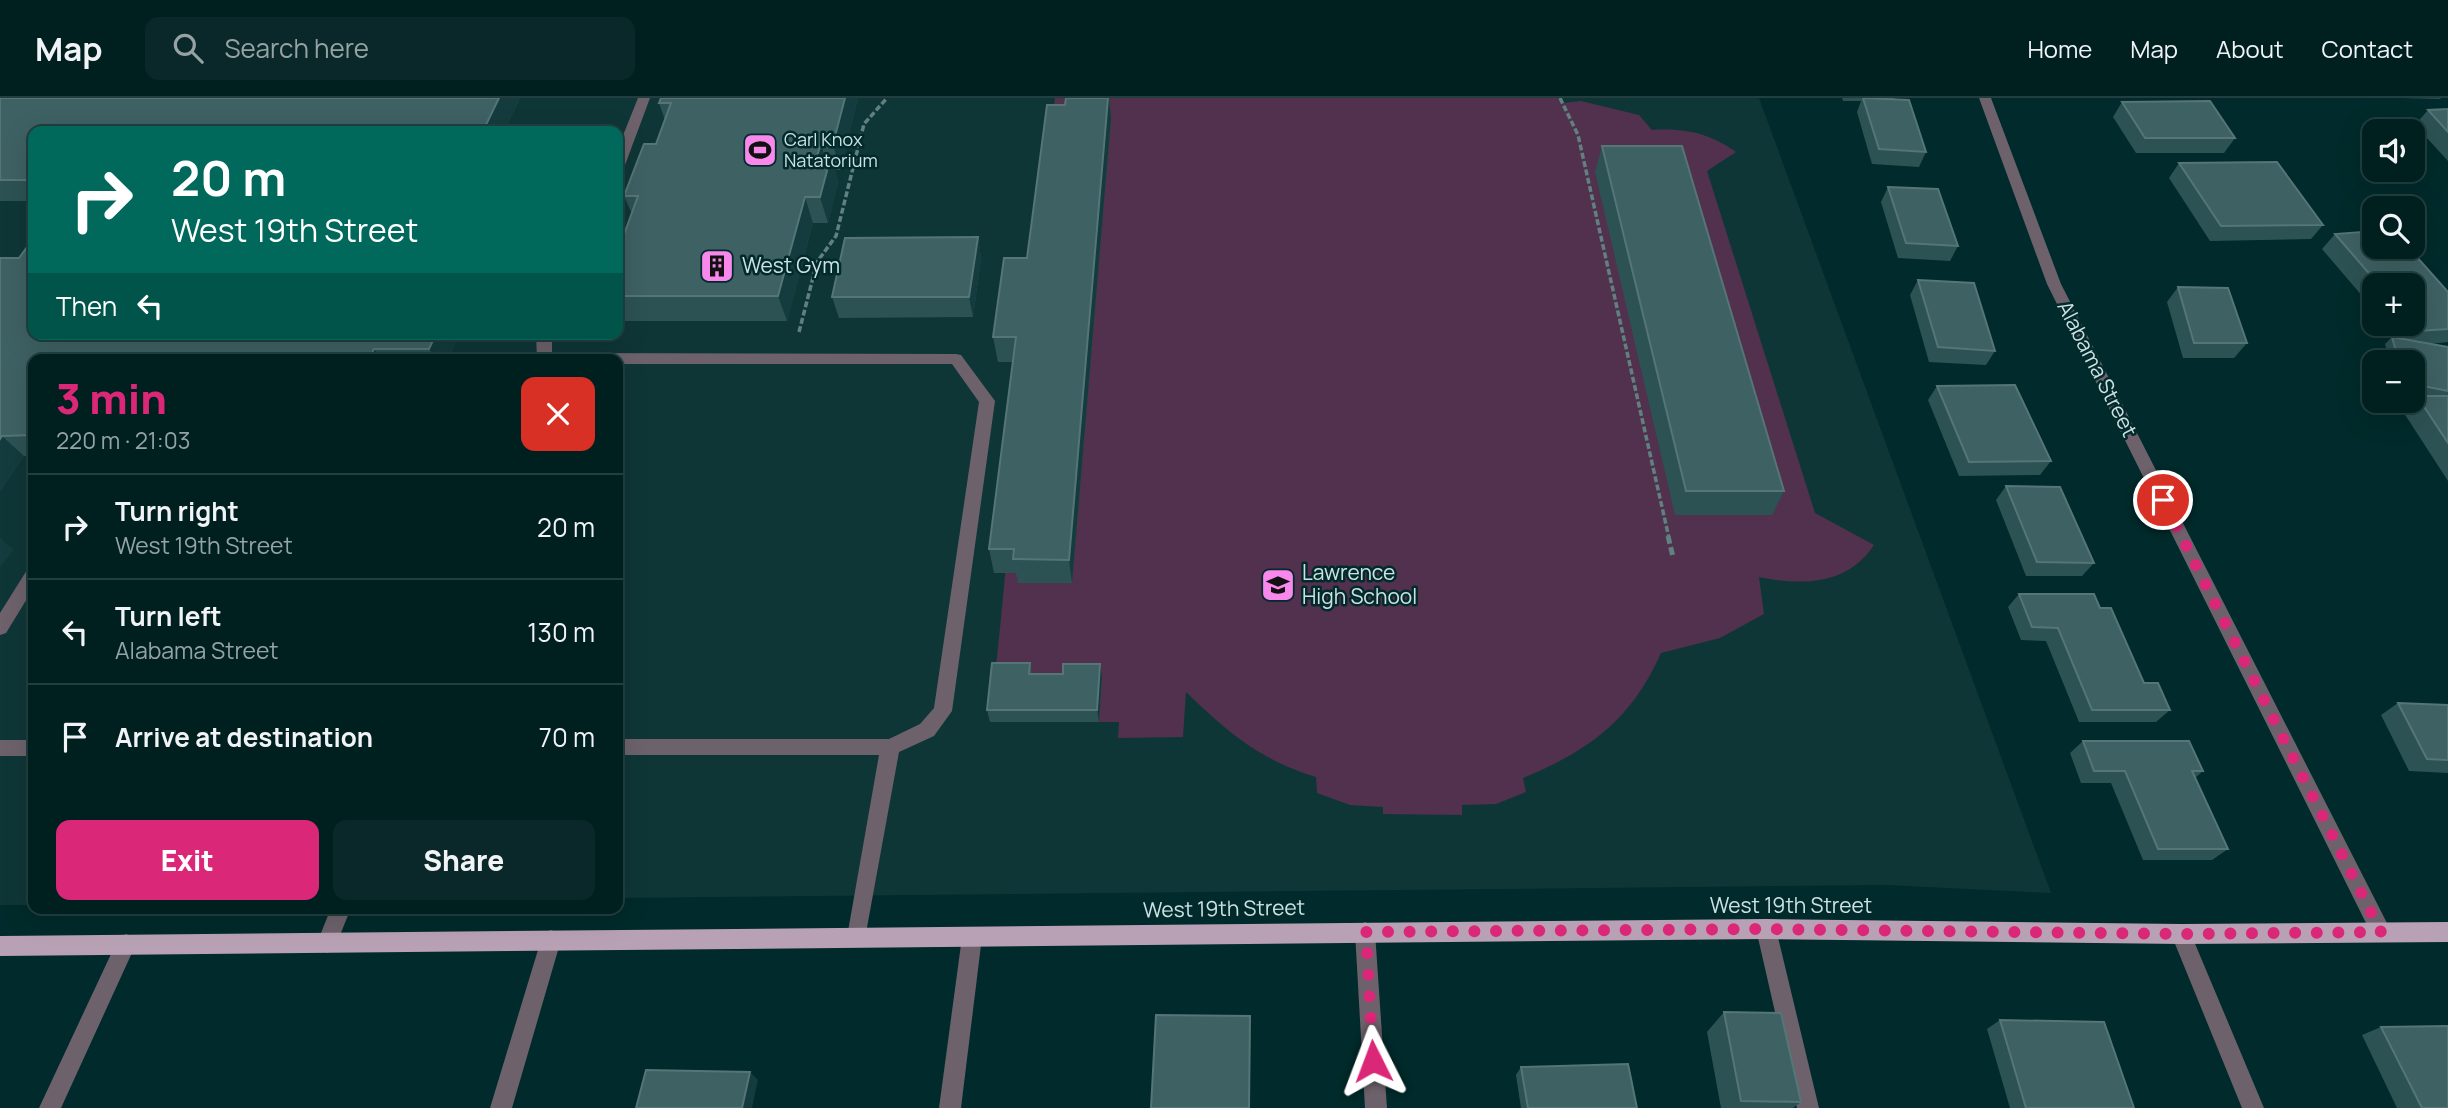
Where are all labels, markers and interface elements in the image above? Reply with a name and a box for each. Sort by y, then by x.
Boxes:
search box [145,17,635,80]
text: Map [35,26,103,71]
icon: search [169,29,207,67]
text: Search here [225,30,369,66]
text: Home [2027,32,2092,65]
text: Map [2130,32,2178,65]
text: About [2216,32,2284,65]
text: Contact [2322,32,2413,65]
map controls [2362,119,2425,413]
button: sound [2362,119,2425,182]
place label: Carl Knox Natatorium [784,127,878,172]
sports icon: Carl Knox Natatorium [741,131,779,169]
text: 20 m [171,144,286,211]
icon: right [56,154,147,245]
button: search [2362,196,2425,259]
text: West 19th Street [171,208,418,252]
building icon: West Gym [698,247,736,285]
place label: West Gym [742,251,840,279]
button: + [2362,273,2425,336]
icon: left [131,287,169,325]
text: Then [56,288,117,324]
street label: Alabama Street [2052,296,2144,441]
button: − [2362,350,2425,413]
text: 3 min [56,369,167,427]
button: close [521,377,595,451]
text: 220 m · 21:03 [56,424,190,456]
pin [2133,470,2193,530]
icon: arrive [2144,481,2182,519]
text: Turn right [115,493,239,529]
icon: right [56,508,94,546]
text: 20 m [537,509,595,545]
text: West 19th Street [115,529,293,561]
place label: Lawrence High School [1302,558,1417,610]
school or university icon: Lawrence High School [1259,566,1297,604]
text: Turn left [115,598,222,634]
icon: left [56,613,94,651]
text: 130 m [527,614,595,650]
text: Alabama Street [115,634,279,666]
icon: arrive [56,718,94,756]
text: Arrive at destination [115,719,373,755]
text: 70 m [539,719,595,755]
button: Exit [56,820,319,900]
button: Share [333,820,595,900]
street label: West 19th Street [1710,891,1872,919]
street label: West 19th Street [1143,893,1305,923]
position arrow [1336,1024,1410,1098]

